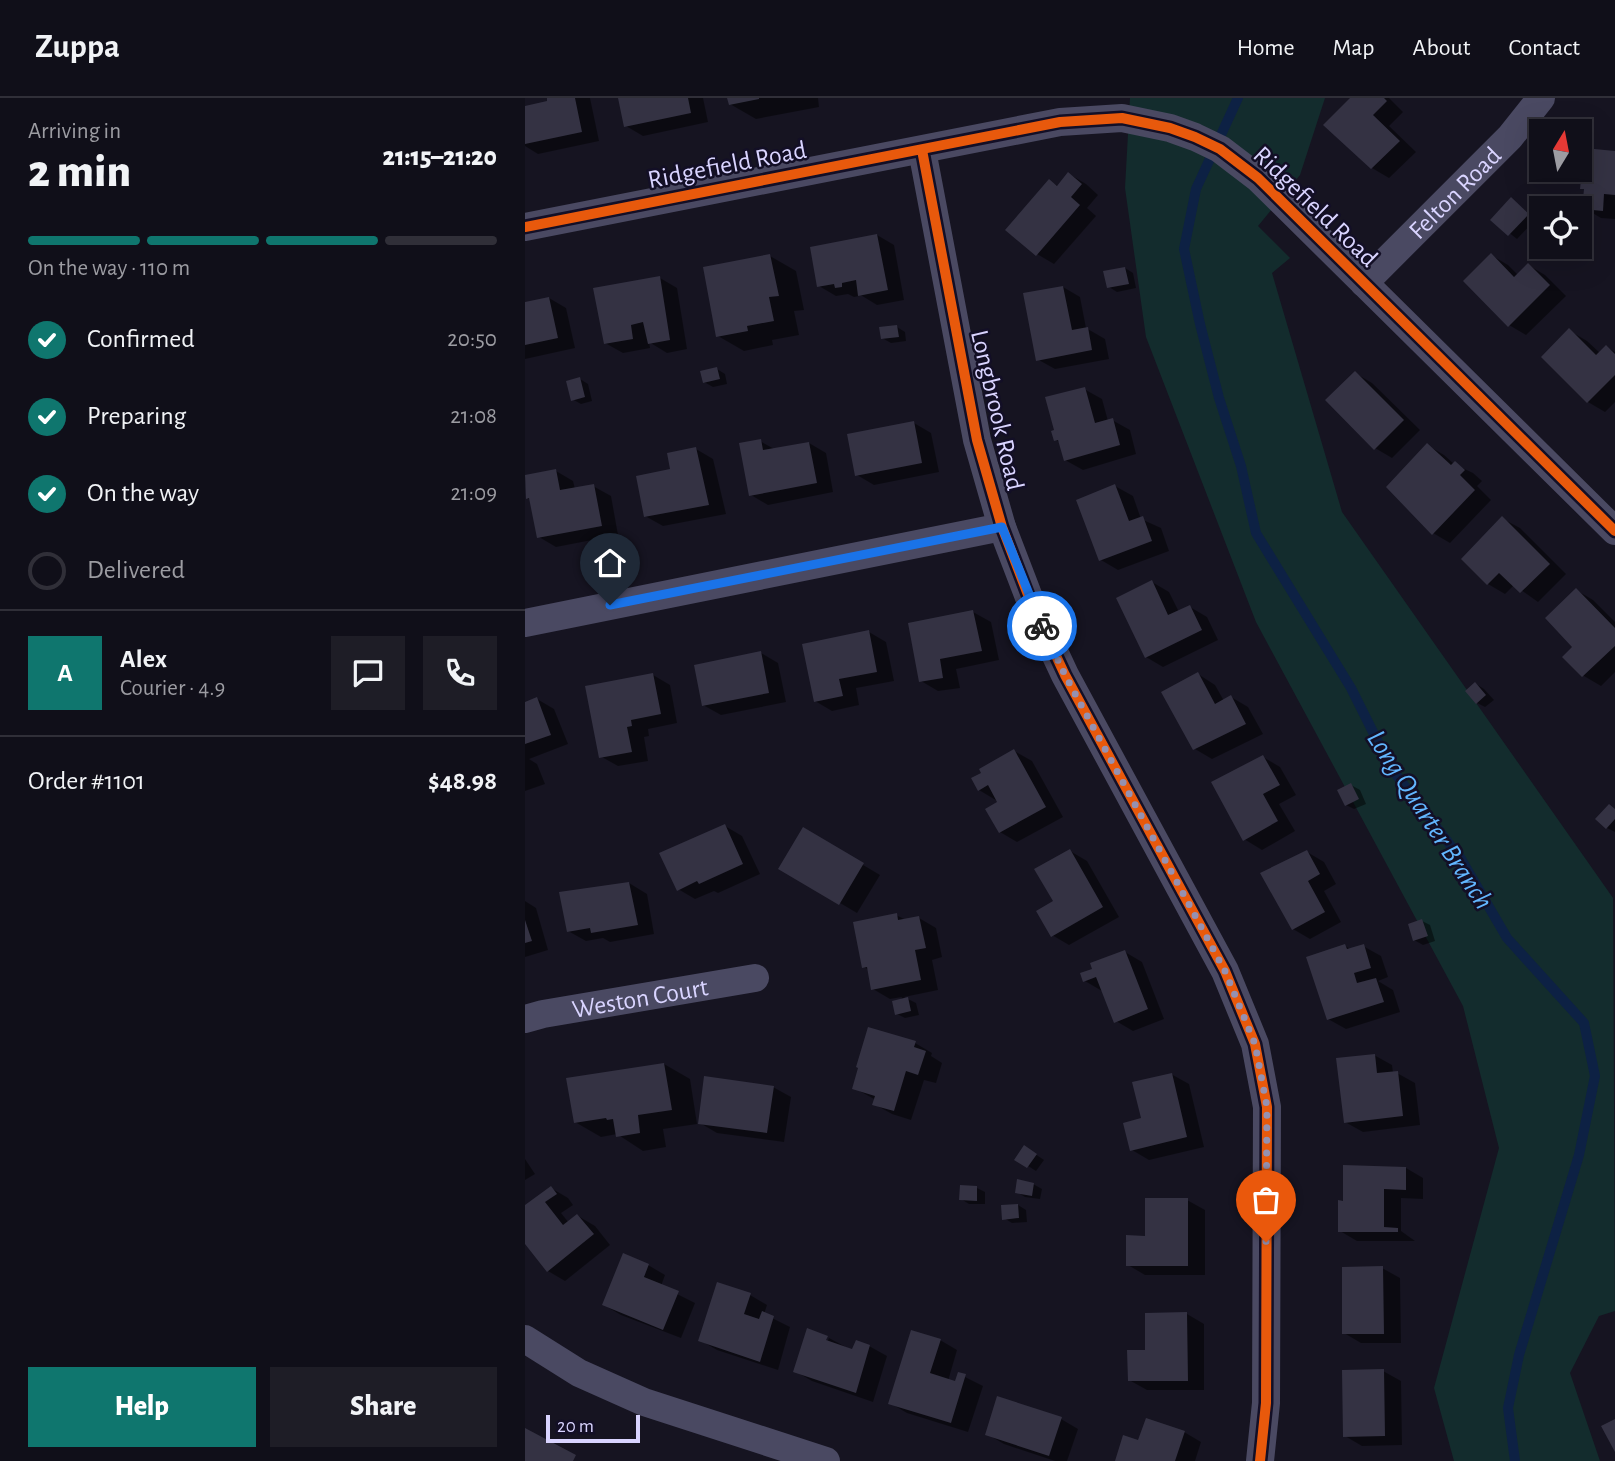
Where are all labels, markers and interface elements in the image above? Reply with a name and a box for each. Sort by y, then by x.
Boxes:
text: Zuppa [35,31,120,64]
text: Home [1237,36,1295,60]
text: Map [1333,36,1375,60]
text: About [1413,36,1470,60]
text: Contact [1508,36,1580,60]
north arrow [1529,119,1593,182]
map controls [1529,119,1592,259]
text: Arriving in [28,120,121,143]
street label: Ridgefield Road [646,137,809,193]
street label: Ridgefield Road [1248,141,1382,272]
street label: Felton Road [1404,142,1506,244]
text: 21:15–21:20 [382,144,497,170]
text: 2 min [28,149,131,195]
button: locate [1529,196,1592,259]
text: On the way · 110 m [28,257,190,280]
icon: check [28,321,66,359]
text: Confirmed [87,326,195,352]
street label: Longbrook Road [966,327,1028,493]
text: 20:50 [447,328,497,351]
icon: check [28,398,66,436]
text: Preparing [87,403,186,429]
text: 21:08 [450,405,497,428]
icon: check [28,475,66,513]
text: On the way [87,480,199,506]
text: 21:09 [450,482,497,505]
pin [580,533,640,605]
icon: home [591,544,629,582]
text: Delivered [87,557,185,583]
courier [1007,591,1077,661]
icon: bike [1023,607,1061,645]
button: chat [331,636,405,710]
button: phone [423,636,497,710]
text: Alex [120,646,167,672]
text: A [57,660,73,686]
text: Courier · 4.9 [120,677,225,700]
water label: Long Quarter Branch [1361,726,1497,915]
text: Order #1101 [28,768,145,794]
text: $48.98 [428,768,497,794]
street label: Weston Court [570,974,710,1023]
pin [1236,1170,1296,1242]
icon: bag [1247,1181,1285,1219]
button: Help [28,1367,256,1447]
button: Share [270,1367,497,1447]
scale bar [546,1412,641,1444]
text: 20 m [557,1417,594,1436]

